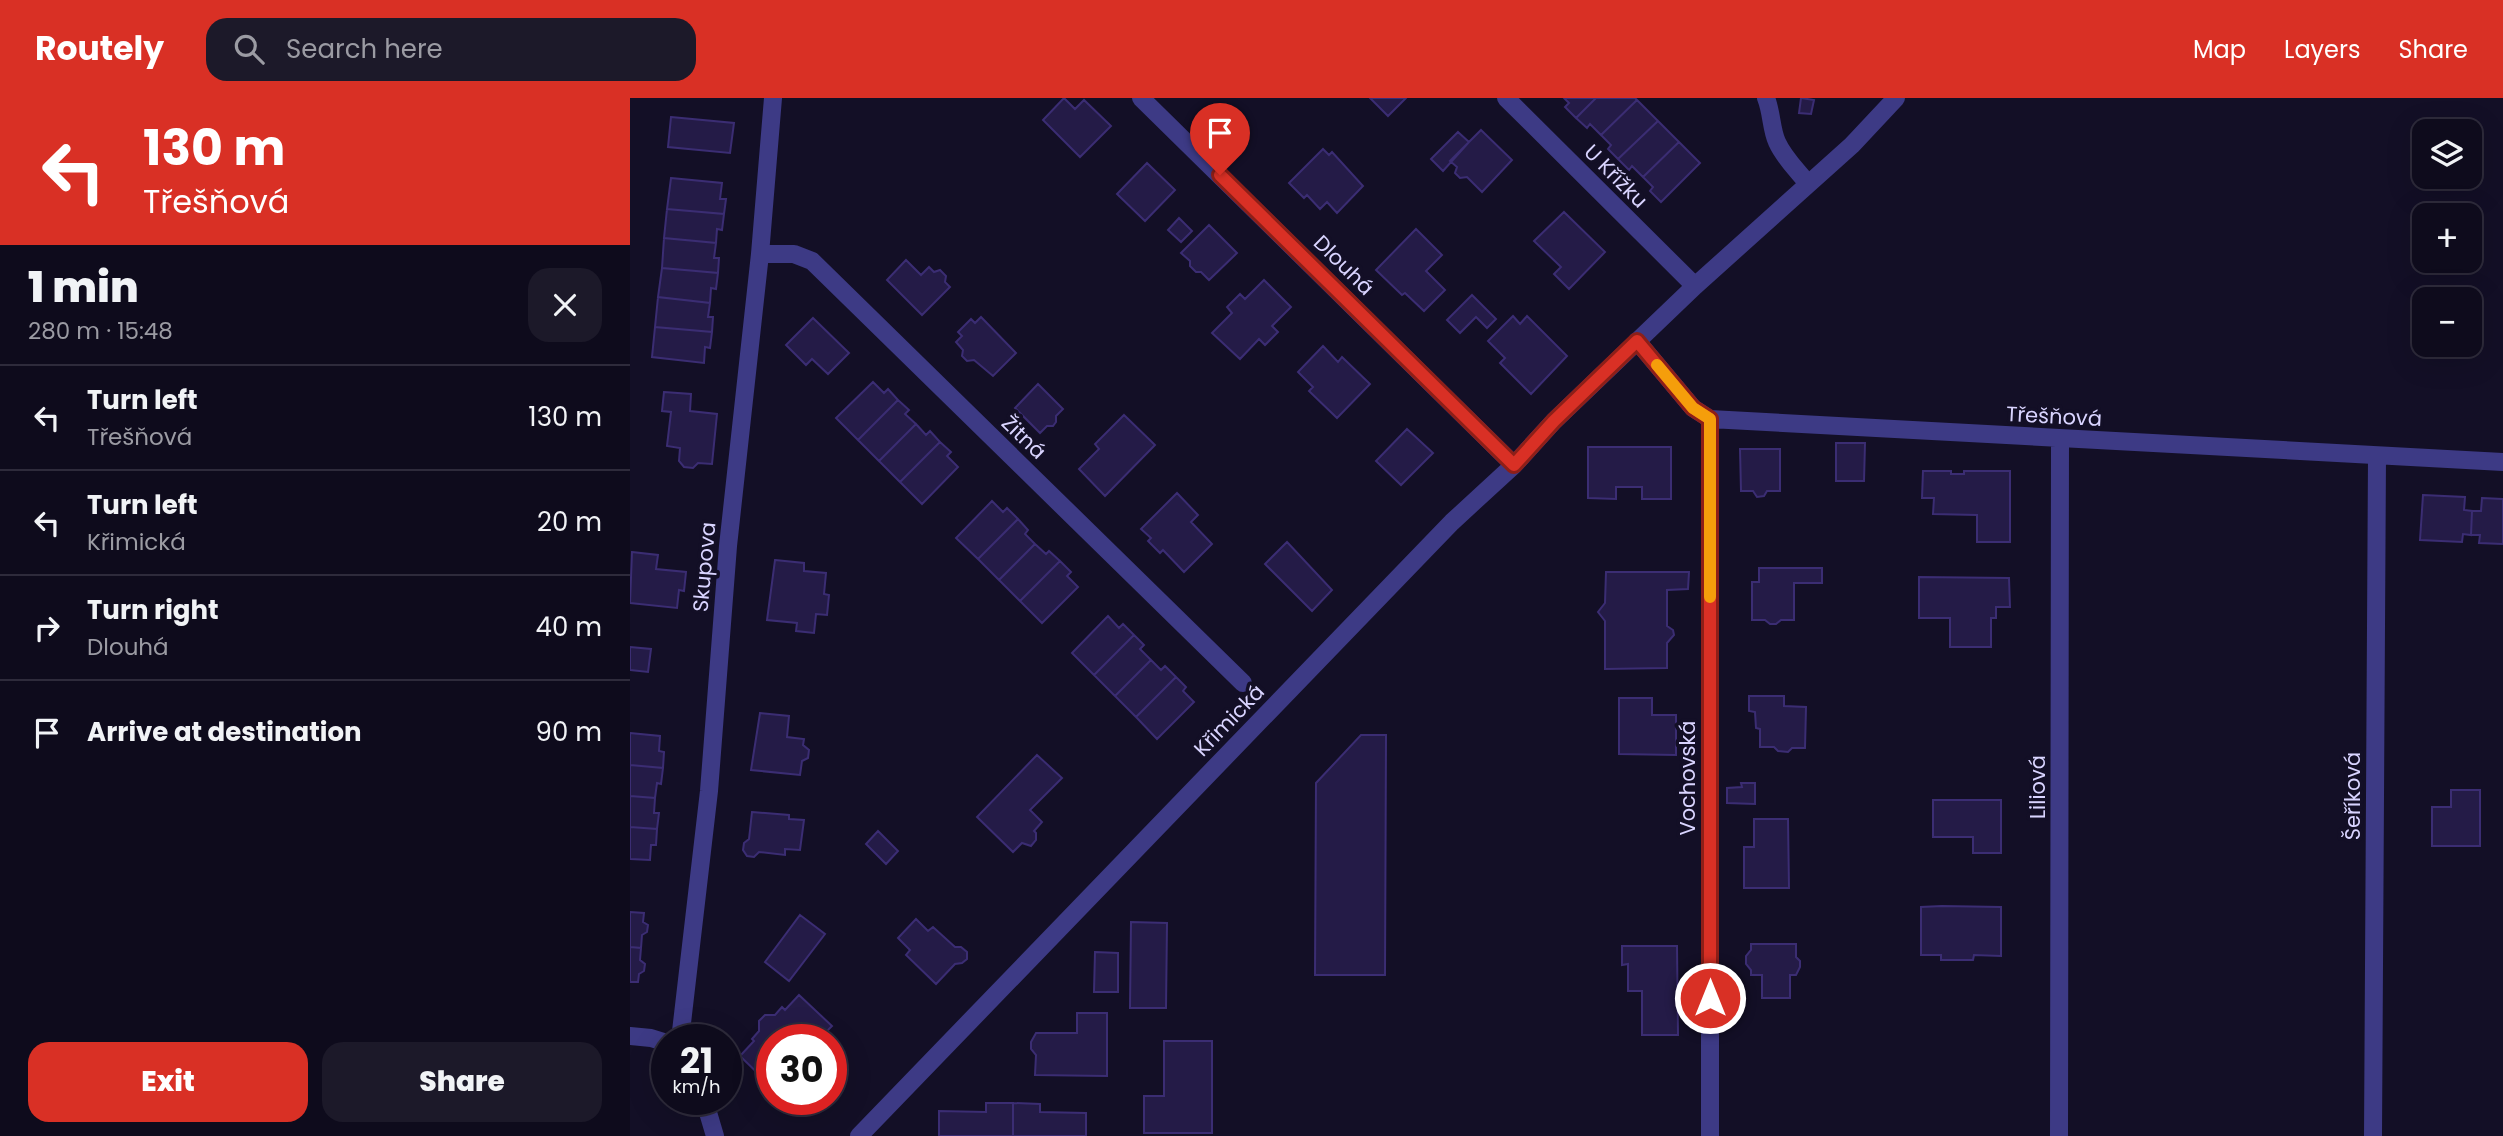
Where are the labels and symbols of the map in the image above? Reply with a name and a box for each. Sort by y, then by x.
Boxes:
pin [1190,103,1250,175]
street label: U Křížku [1578,138,1654,214]
street label: Dlouhá [1307,228,1381,302]
street label: Třešňová [2005,399,2103,433]
street label: Žitná [995,409,1053,465]
street label: Skupova [686,521,722,613]
street label: Křimická [1187,678,1271,762]
street label: Vochovská [1673,720,1702,836]
street label: Šeříková [2338,752,2367,840]
street label: Liliová [2023,755,2052,819]
position arrow [1673,961,1747,1035]
speed limit sign: 30 [756,1024,847,1115]

